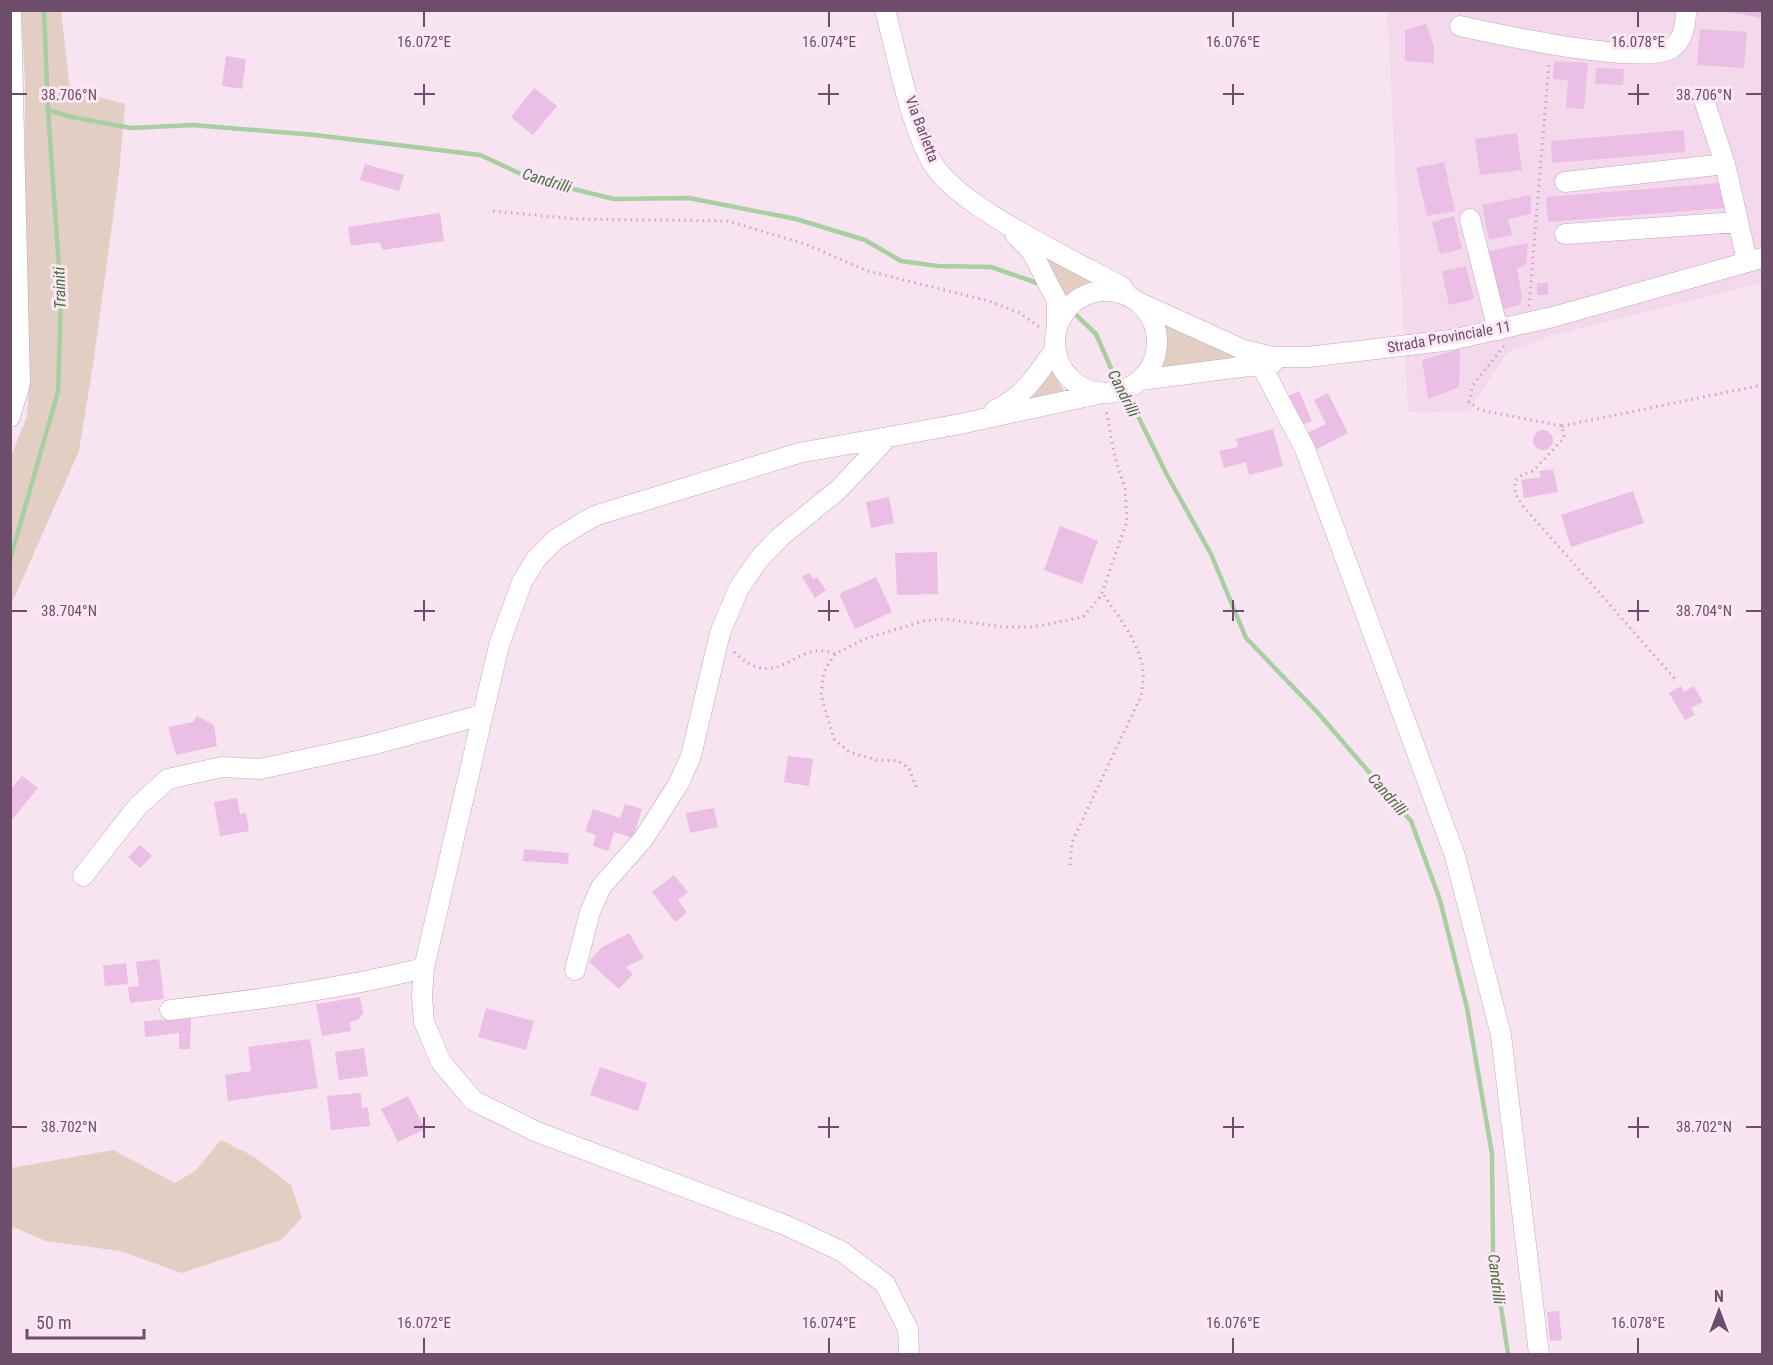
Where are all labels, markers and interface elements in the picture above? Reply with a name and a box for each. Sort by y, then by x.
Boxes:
text: 16.072°E [397,33,451,51]
text: 16.074°E [802,33,856,51]
text: 16.076°E [1206,33,1260,51]
text: 16.078°E [1611,33,1665,51]
text: 38.706°N [41,86,97,104]
text: 38.706°N [1676,86,1732,104]
street label: Via Barletta [901,94,943,164]
water label: Candrilli [520,164,574,197]
water label: Trainiti [49,266,70,309]
street label: Strada Provinciale 11 [1386,317,1512,357]
water label: Candrilli [1104,366,1144,420]
text: 38.704°N [41,602,97,620]
text: 38.704°N [1676,602,1732,620]
water label: Candrilli [1364,769,1412,820]
text: 38.702°N [41,1118,97,1136]
text: 38.702°N [1676,1118,1732,1136]
water label: Candrilli [1484,1253,1509,1306]
north arrow [1689,1281,1749,1341]
text: N [1714,1287,1724,1306]
scale bar [27,1302,144,1340]
text: 50 m [36,1312,71,1333]
text: 16.072°E [397,1314,451,1332]
text: 16.074°E [802,1314,856,1332]
text: 16.076°E [1206,1314,1260,1332]
text: 16.078°E [1611,1314,1665,1332]

